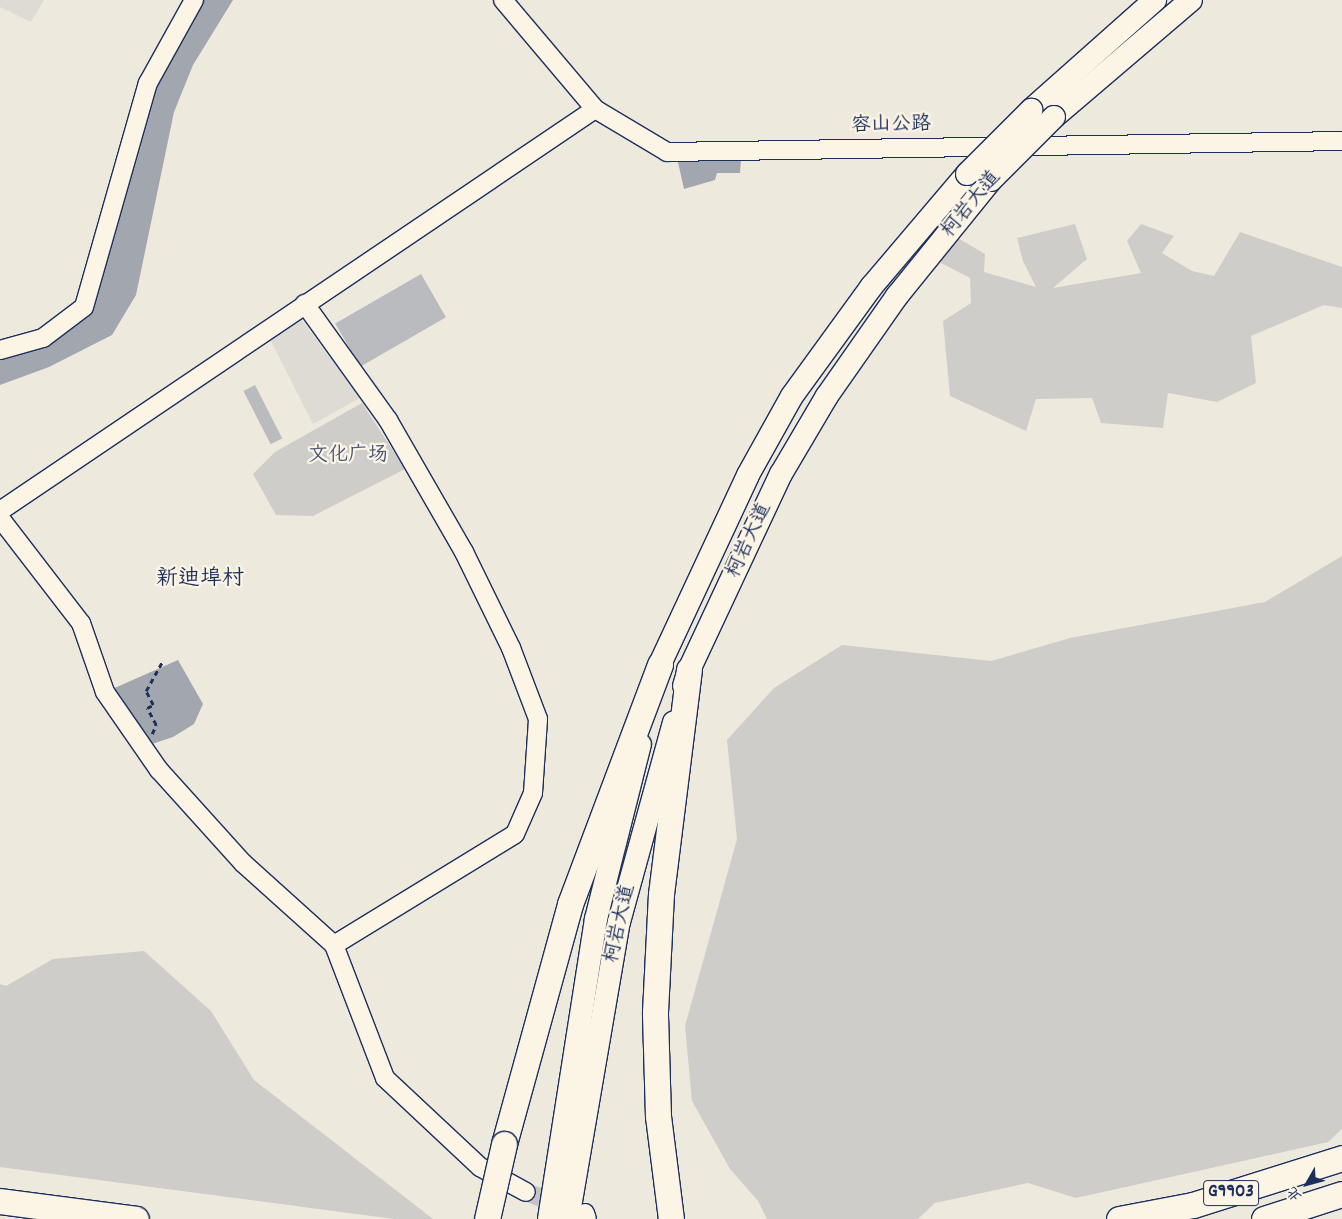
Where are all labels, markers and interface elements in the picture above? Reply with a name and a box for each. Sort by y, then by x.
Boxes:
street label: 容山公路 [851,113,931,139]
street label: 柯岩大道 [937,167,1007,243]
park label: 文化广场 [308,444,388,468]
street label: 柯岩大道 [722,500,778,582]
district label: 新迪埠村 [156,567,244,593]
street label: 柯岩大道 [600,882,642,966]
north arrow [1282,1159,1332,1209]
road number: G9903 [1202,1176,1260,1210]
text: 北 [1283,1182,1307,1205]

